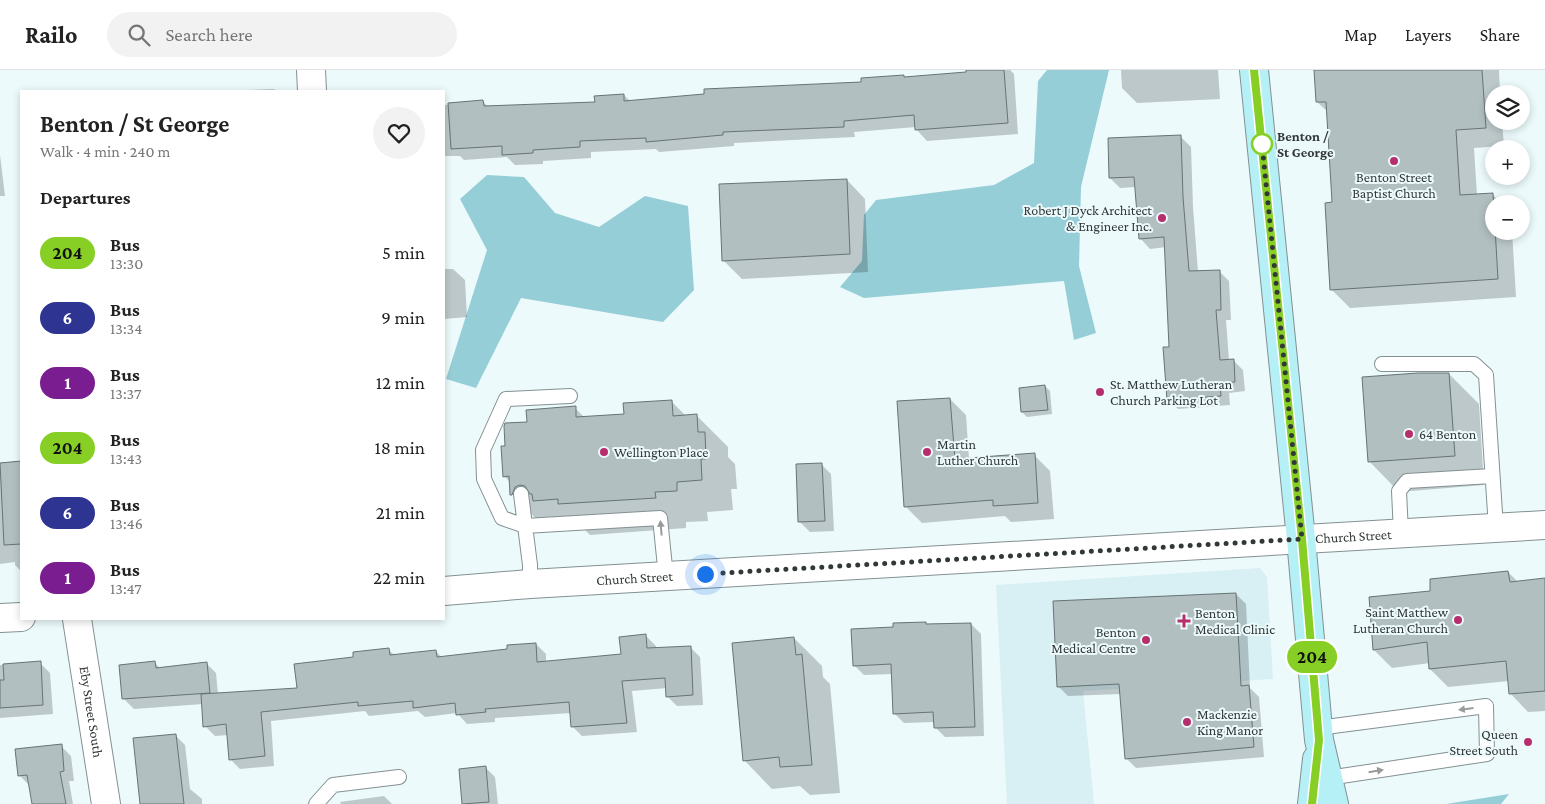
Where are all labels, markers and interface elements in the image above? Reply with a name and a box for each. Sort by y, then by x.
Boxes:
search box [107,12,457,57]
text: Railo [25,21,77,48]
icon: search [125,21,153,49]
text: Search here [165,24,253,45]
text: Map [1344,25,1377,45]
text: Layers [1405,25,1452,45]
text: Share [1480,25,1520,45]
map controls [1485,85,1530,240]
button: layers [1485,85,1530,130]
button: heart [373,107,425,159]
text: Benton / St George [40,110,229,137]
place label: Benton / St George [1277,128,1334,160]
marker: Benton / St George [1251,133,1273,155]
button: + [1485,140,1530,185]
text: Walk · 4 min · 240 m [40,143,170,160]
marker: Benton Street Baptist Church [1388,155,1400,167]
place label: Benton Street Baptist Church [1352,169,1436,201]
text: Departures [40,187,131,208]
button: − [1485,195,1530,240]
place label: Robert J Dyck Architect & Engineer Inc. [1024,202,1152,234]
marker: Robert J Dyck Architect & Engineer Inc. [1156,212,1168,224]
text: Bus [110,234,140,255]
text: 5 min [382,242,425,263]
text: 204 [53,243,82,263]
text: 13:30 [110,255,143,272]
text: Bus [110,299,140,320]
text: 9 min [381,307,425,328]
text: 6 [63,308,72,328]
text: 13:34 [110,320,142,337]
text: Bus [110,364,140,385]
text: 12 min [376,372,425,393]
text: 1 [64,373,71,393]
place label: St. Matthew Lutheran Church Parking Lot [1110,376,1233,408]
text: 13:37 [110,385,141,402]
marker: St. Matthew Lutheran Church Parking Lot [1094,386,1106,398]
place label: 64 Benton [1419,426,1477,442]
marker: 64 Benton [1403,428,1415,440]
text: Bus [110,429,140,450]
place label: Martin Luther Church [937,436,1019,468]
text: 18 min [374,437,425,458]
text: 204 [53,438,82,458]
place label: Wellington Place [614,444,708,460]
marker: Wellington Place [598,446,610,458]
marker: Martin Luther Church [921,446,933,458]
text: 13:43 [110,450,142,467]
text: Bus [110,494,140,515]
text: 21 min [376,502,425,523]
text: 6 [63,503,72,523]
text: 13:46 [110,515,143,532]
one-way arrow [657,520,665,536]
street label: Church Street [1315,526,1392,546]
text: Bus [110,559,140,580]
your location [693,562,718,587]
text: 22 min [373,567,425,588]
text: 1 [64,568,71,588]
street label: Church Street [596,568,674,588]
text: 13:47 [110,580,142,597]
place label: Saint Matthew Lutheran Church [1353,604,1449,636]
place label: Benton Medical Clinic [1195,605,1275,637]
marker: Benton Medical Clinic [1177,614,1191,628]
marker: Saint Matthew Lutheran Church [1452,614,1464,626]
place label: Benton Medical Centre [1051,624,1136,656]
marker: Benton Medical Centre [1140,634,1152,646]
line badge: 204 [1283,641,1341,673]
text: 204 [1297,647,1327,667]
street label: Eby Street South [76,665,107,759]
one-way arrow [1458,705,1474,713]
place label: Mackenzie King Manor [1197,706,1263,738]
marker: Mackenzie King Manor [1181,716,1193,728]
place label: Queen Street South [1450,726,1518,758]
marker: Queen Street South [1522,736,1534,748]
one-way arrow [1368,766,1384,774]

